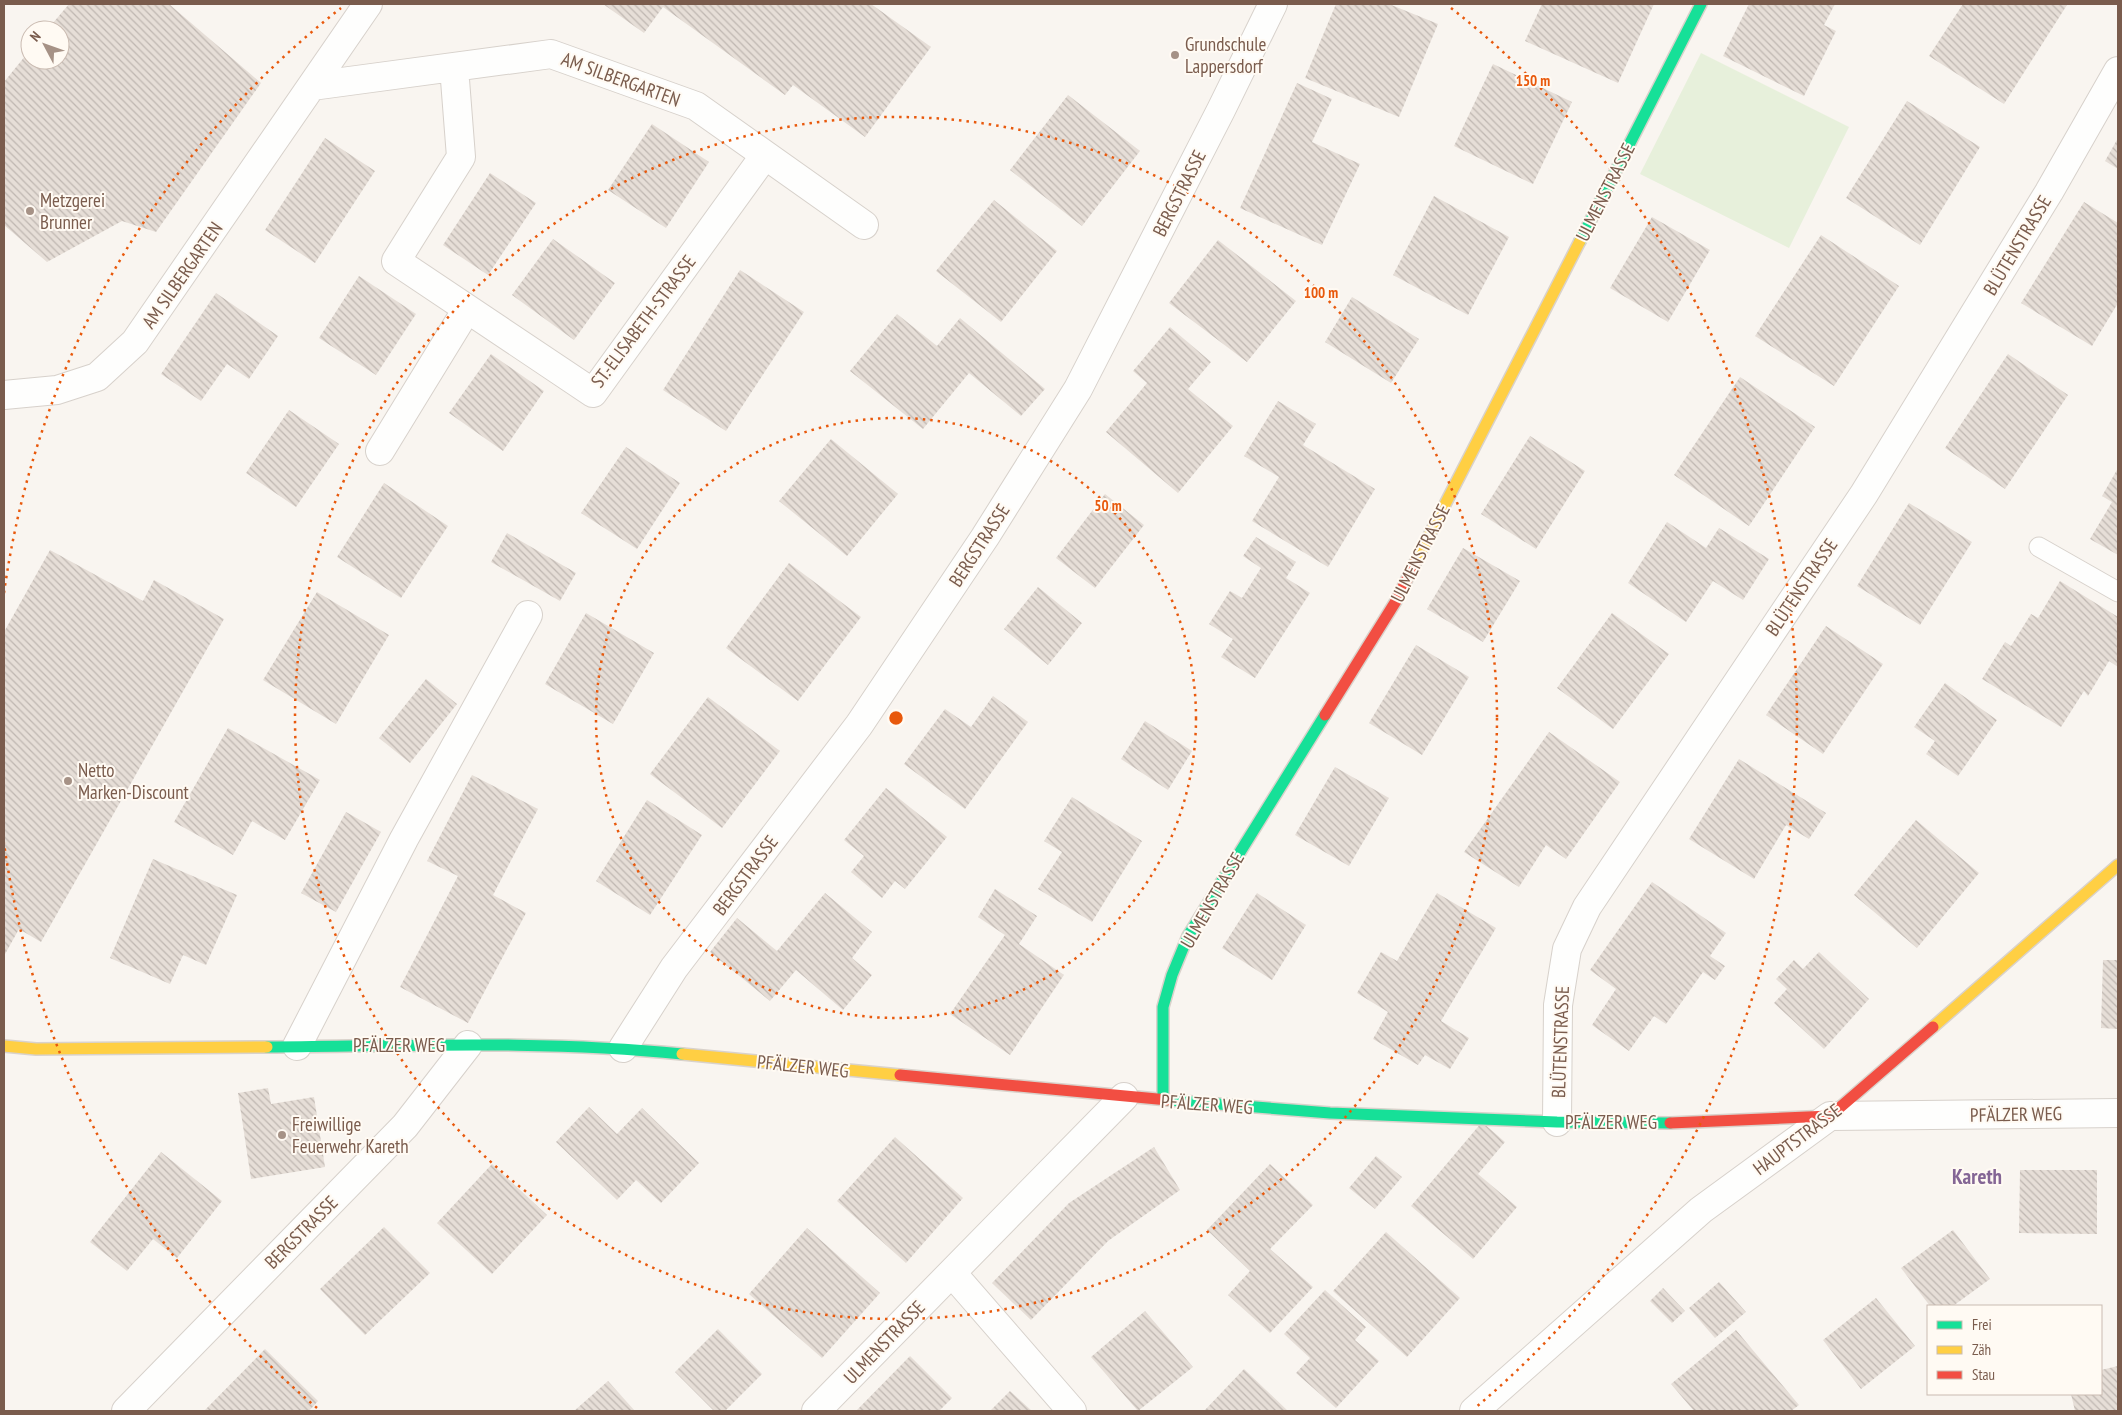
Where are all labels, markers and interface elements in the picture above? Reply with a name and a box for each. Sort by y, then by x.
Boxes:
north arrow [20,20,70,70]
text: N [26,28,44,45]
place label: Grundschule Lappersdorf [1185,32,1267,78]
street label: AM SILBERGARTEN [558,46,684,112]
marker: Grundschule Lappersdorf [1169,49,1181,61]
text: 150 m [1516,71,1550,90]
street label: ULMENSTRASSE [1570,139,1640,245]
street label: BERGSTRASSE [1147,146,1211,240]
place label: Metzgerei Brunner [40,188,105,234]
street label: BLÜTENSTRASSE [1978,191,2056,299]
marker: Metzgerei Brunner [24,205,36,217]
street label: AM SILBERGARTEN [136,217,228,333]
street label: ST.-ELISABETH-STRASSE [585,250,701,392]
text: 100 m [1304,283,1338,302]
text: 50 m [1094,496,1122,515]
street label: BERGSTRASSE [943,499,1015,591]
street label: ULMENSTRASSE [1385,500,1455,606]
street label: BLÜTENSTRASSE [1760,534,1842,640]
centre of rings [887,709,905,727]
place label: Netto Marken-Discount [78,758,190,804]
marker: Netto Marken-Discount [62,775,74,787]
street label: BERGSTRASSE [707,830,783,920]
street label: ULMENSTRASSE [1175,848,1249,952]
street label: BLÜTENSTRASSE [1546,985,1574,1099]
street label: PFÄLZER WEG [353,1033,445,1057]
street label: PFÄLZER WEG [756,1049,850,1083]
street label: PFÄLZER WEG [1160,1089,1254,1119]
street label: HAUPTSTRASSE [1748,1098,1846,1180]
street label: PFÄLZER WEG [1970,1101,2062,1127]
street label: PFÄLZER WEG [1565,1110,1657,1134]
place label: Freiwillige Feuerwehr Kareth [292,1112,409,1158]
marker: Freiwillige Feuerwehr Kareth [276,1129,288,1141]
district label: Kareth [1952,1163,2002,1190]
street label: BERGSTRASSE [259,1190,343,1274]
street label: ULMENSTRASSE [838,1295,930,1389]
legend [1927,1305,2102,1395]
text: Frei [1972,1315,1992,1334]
text: Zäh [1972,1340,1991,1359]
text: Stau [1972,1365,1995,1384]

